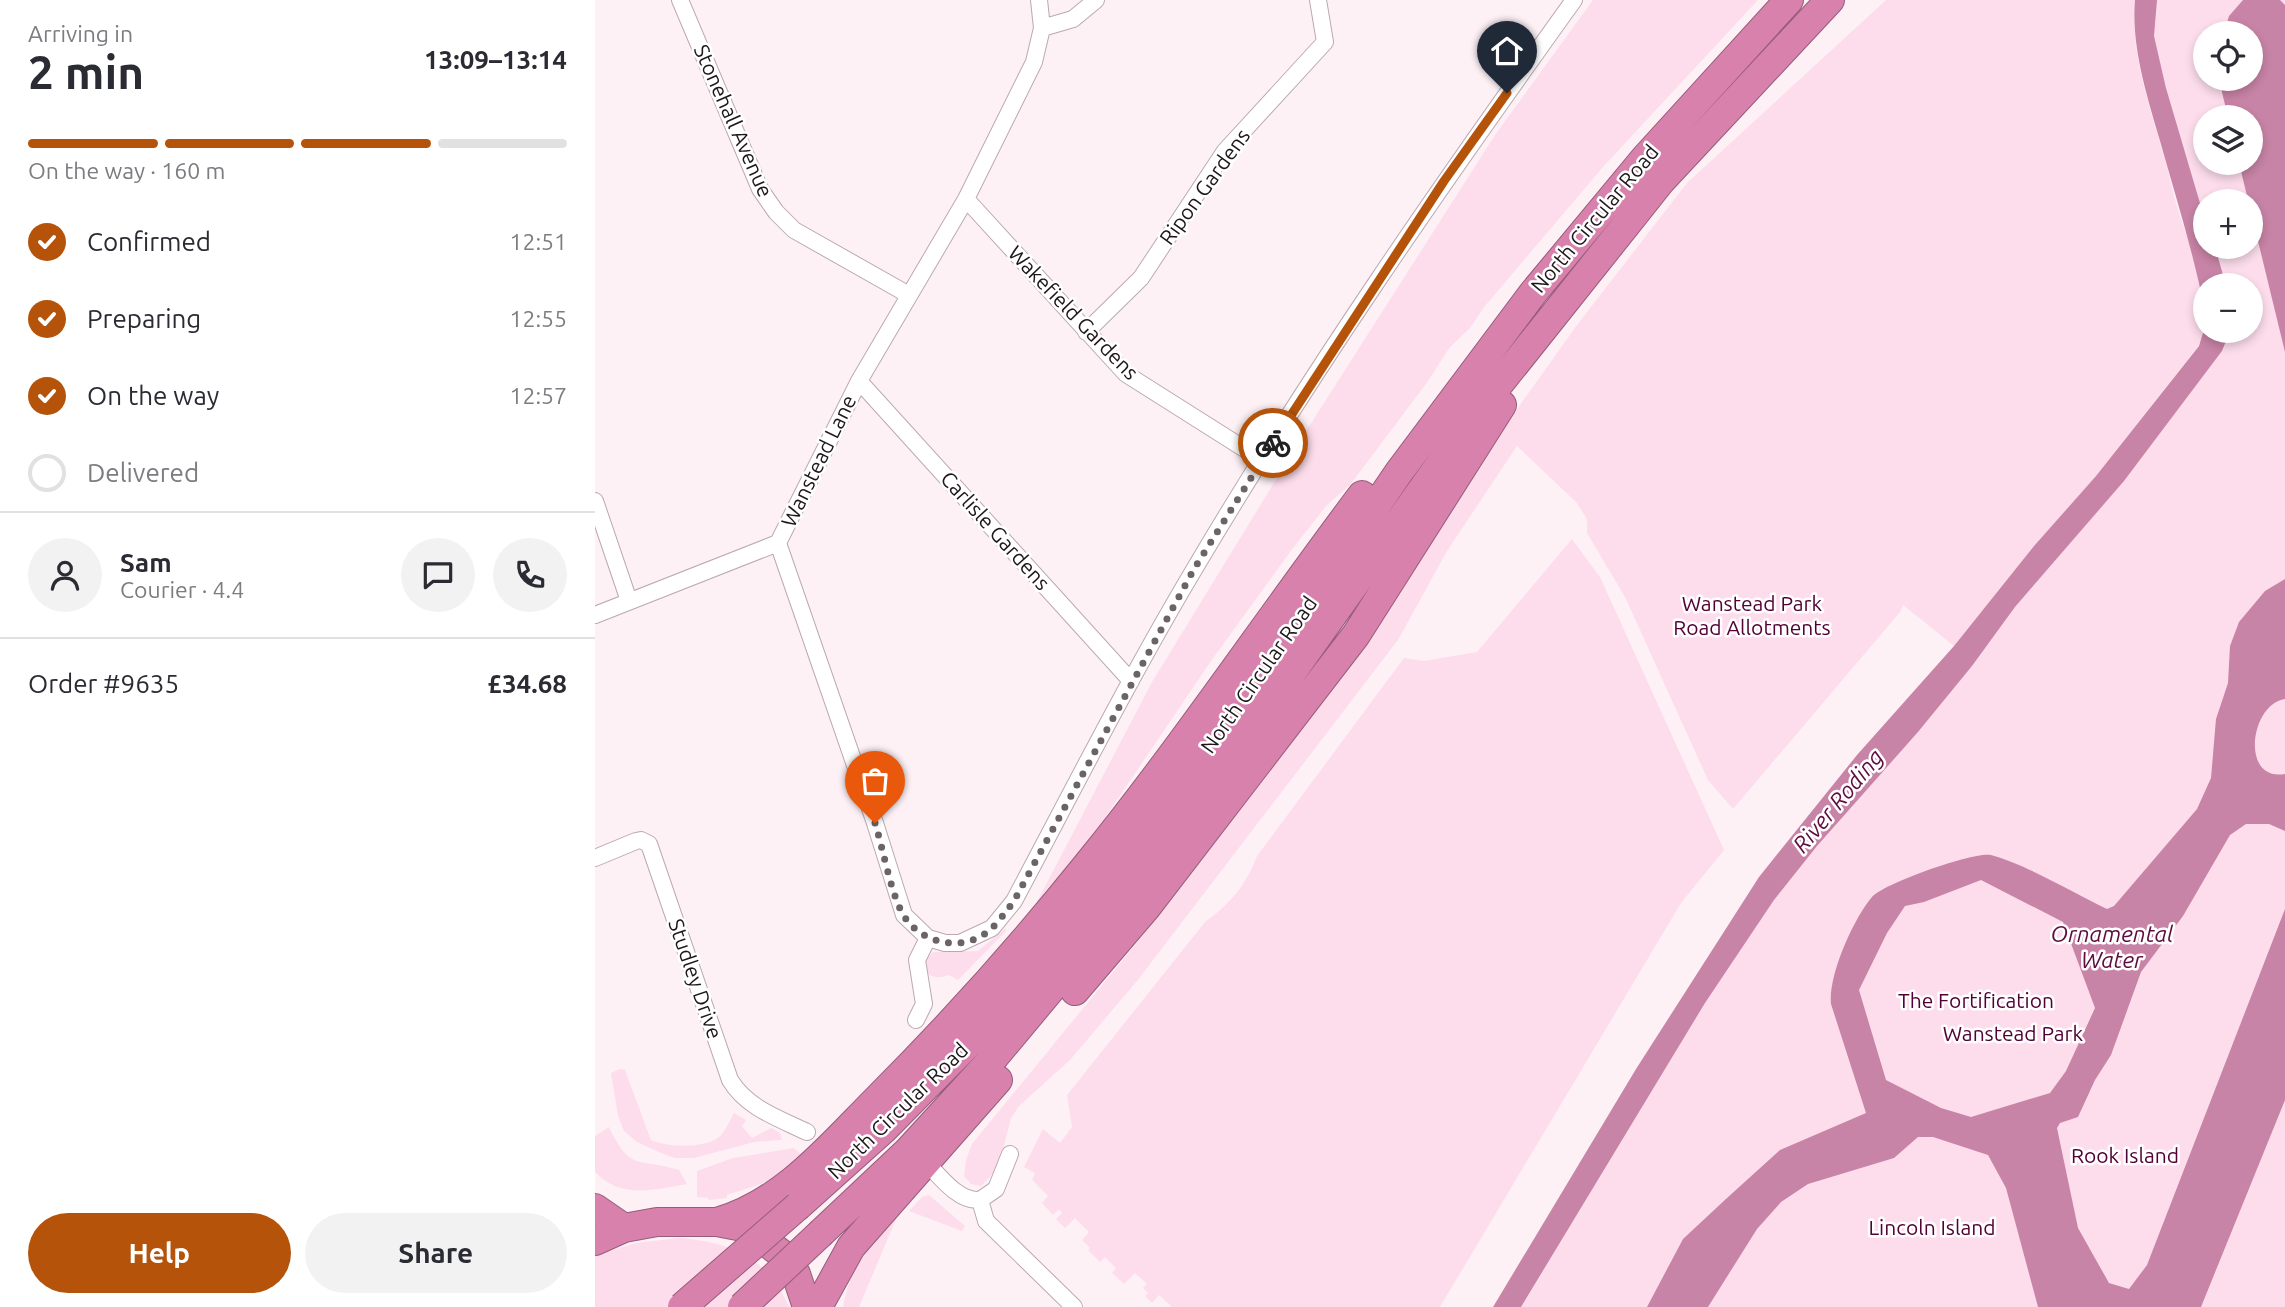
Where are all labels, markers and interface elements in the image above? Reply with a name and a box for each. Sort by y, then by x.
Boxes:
text: Arriving in [28,21,133,46]
pin [1477,21,1537,93]
map controls [2193,21,2263,343]
button: locate [2193,21,2263,91]
icon: home [1488,32,1526,70]
street label: Stonehall Avenue [690,41,778,201]
text: 13:09–13:14 [424,45,567,74]
text: 2 min [28,46,144,98]
button: layers [2193,105,2263,175]
street label: Ripon Gardens [1154,124,1254,249]
street label: North Circular Road [1525,140,1663,297]
text: On the way · 160 m [28,158,225,183]
button: + [2193,189,2263,259]
icon: check [28,223,66,261]
text: Confirmed [87,227,211,256]
text: 12:51 [509,229,567,254]
street label: Wakefield Gardens [1004,240,1144,384]
button: − [2193,273,2263,343]
icon: check [28,300,66,338]
text: Preparing [87,304,201,333]
text: 12:55 [509,306,567,331]
icon: check [28,377,66,415]
text: On the way [87,381,219,410]
text: 12:57 [509,383,567,408]
street label: Wanstead Lane [776,391,860,530]
courier [1238,408,1308,478]
icon: bike [1254,424,1292,462]
text: Delivered [87,458,199,487]
street label: Carlisle Gardens [936,466,1055,594]
button: person [28,538,102,612]
button: chat [401,538,475,612]
button: phone [493,538,567,612]
text: Sam [120,548,172,577]
text: Courier · 4.4 [120,577,244,602]
park label: Wanstead Park Road Allotments [1673,591,1831,639]
street label: North Circular Road [1195,592,1321,757]
text: Order #9635 [28,669,179,698]
text: £34.68 [487,669,567,698]
water label: River Roding [1787,744,1888,857]
pin [845,751,905,823]
icon: bag [856,762,894,800]
street label: Studley Drive [664,916,728,1042]
water label: Ornamental Water [2051,921,2174,972]
park label: The Fortification [1898,988,2054,1012]
park label: Wanstead Park [1943,1021,2084,1045]
street label: North Circular Road [822,1037,972,1183]
park label: Rook Island [2071,1143,2179,1167]
button: Help [28,1213,291,1293]
button: Share [305,1213,567,1293]
park label: Lincoln Island [1868,1215,1996,1239]

